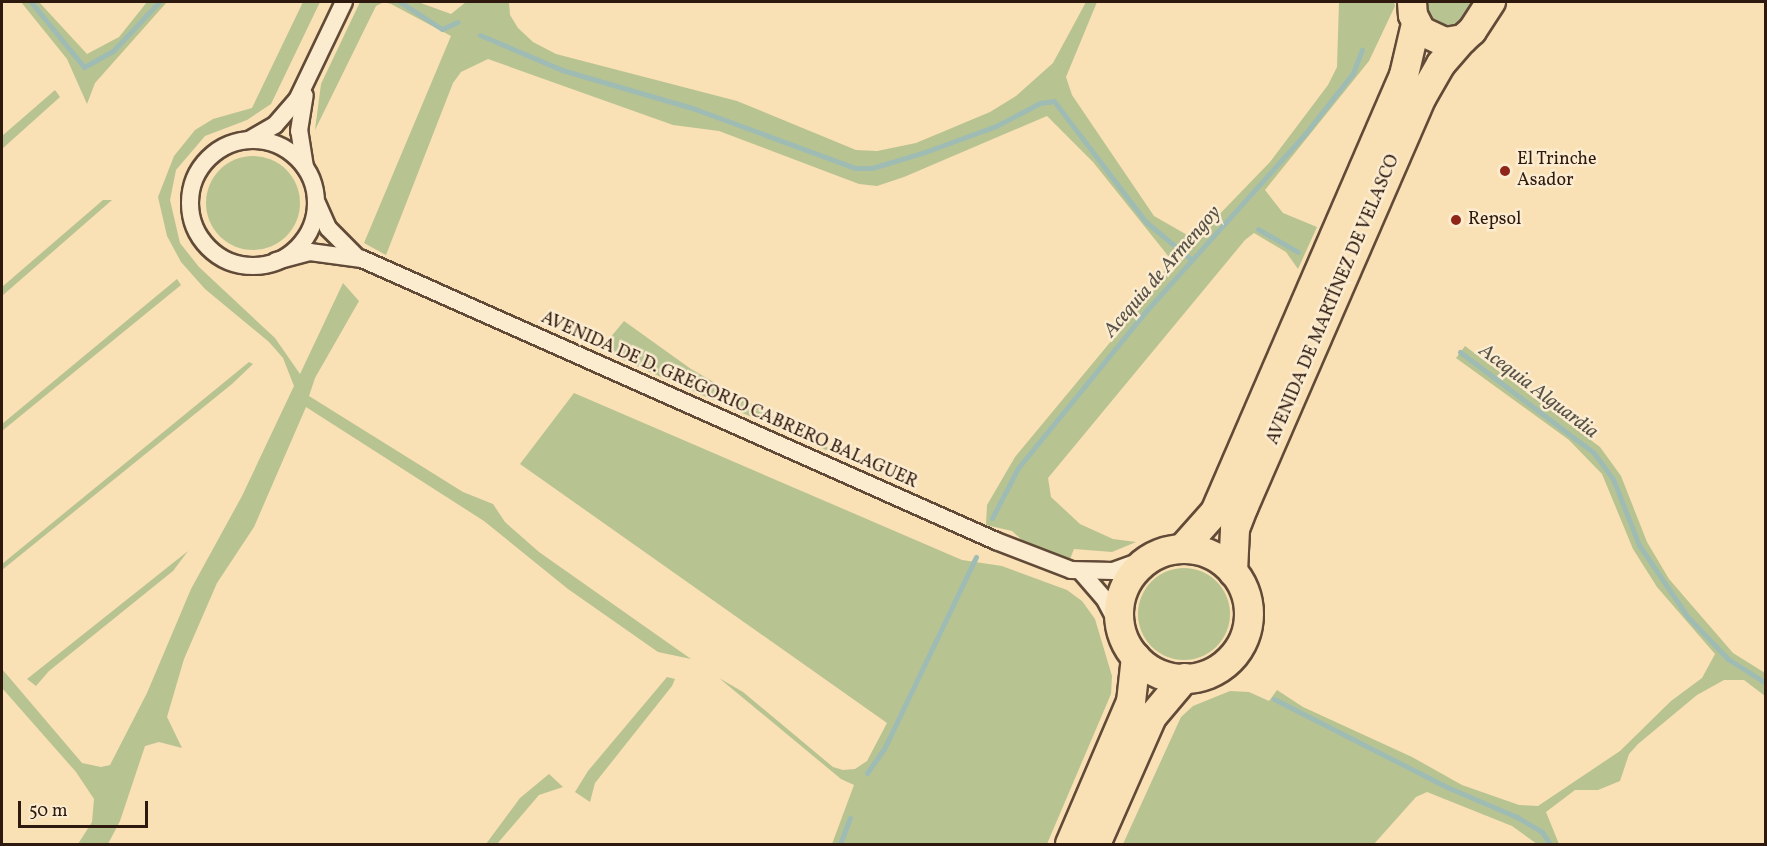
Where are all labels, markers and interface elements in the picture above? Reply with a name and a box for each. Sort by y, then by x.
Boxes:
place label: El Trinche Asador [1517,150,1597,192]
street label: AVENIDA DE MARTÍNEZ DE VELASCO [1263,151,1405,449]
marker: El Trinche Asador [1498,164,1512,178]
water label: Acequia de Armengoy [1099,201,1227,343]
place label: Repsol [1468,209,1521,231]
marker: Repsol [1449,213,1463,227]
street label: AVENIDA DE D. GREGORIO CABRERO BALAGUER [537,308,921,494]
water label: Acequia Alguardia [1474,339,1602,445]
scale bar [21,789,152,827]
text: 50 m [29,799,68,824]

